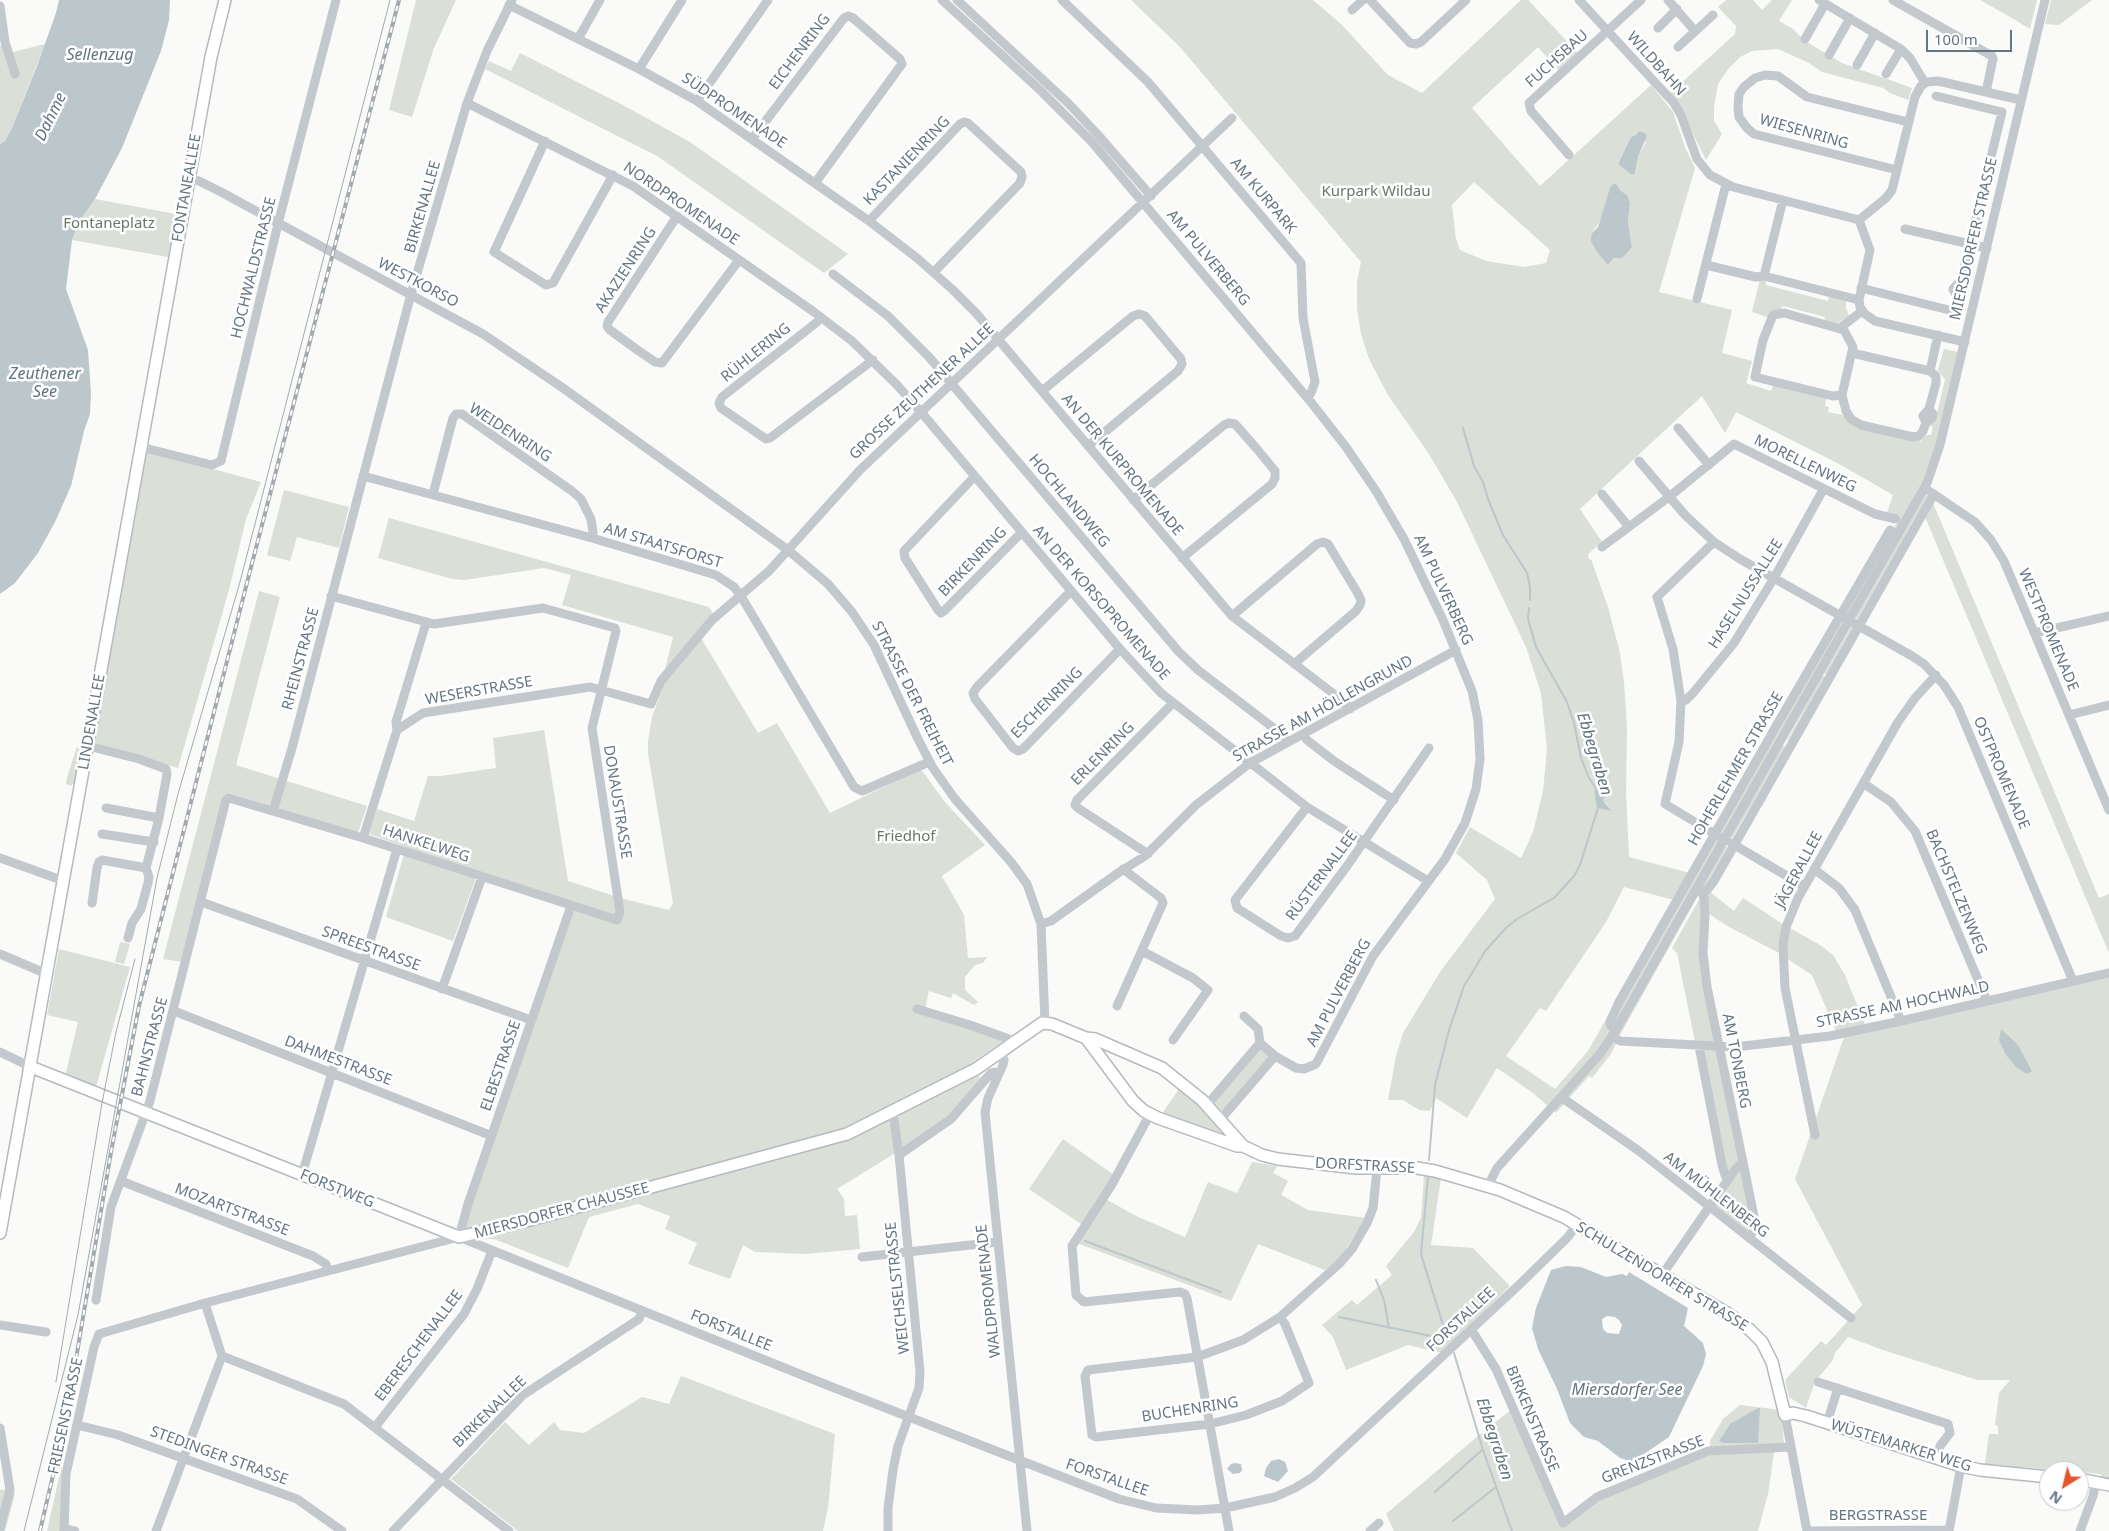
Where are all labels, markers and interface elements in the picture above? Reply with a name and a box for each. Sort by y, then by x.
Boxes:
street label: EICHENRING [766,10,834,94]
scale bar [1929,20,2015,52]
street label: FUCHSBAU [1522,26,1592,92]
street label: WILDBAHN [1623,28,1689,100]
text: 100 m [1934,29,1978,49]
water label: Sellenzug [66,45,134,65]
street label: SÜDPROMENADE [678,69,790,153]
water label: Dahme [31,90,71,144]
street label: WIESENRING [1757,111,1851,153]
street label: KASTANIENRING [860,113,954,209]
street label: FONTANEALLEE [169,133,205,243]
street label: AM KURPARK [1226,155,1300,237]
street label: MIERSDORFER STRASSE [1947,156,2001,322]
street label: BIRKENALLEE [401,159,445,255]
street label: NORDPROMENADE [620,159,742,249]
park label: Kurpark Wildau [1321,183,1431,201]
street label: HOCHWALDSTRASSE [228,195,280,341]
street label: AM PULVERBERG [1163,206,1253,310]
park label: Fontaneplatz [63,215,155,233]
street label: AKAZIENRING [592,224,660,316]
street label: WESTKORSO [375,254,461,312]
street label: RÜHLERING [718,319,794,387]
street label: GROSSE ZEUTHENER ALLEE [846,320,998,464]
water label: Zeuthener See [9,364,81,402]
street label: AN DER KURPROMENADE [1057,391,1187,539]
street label: WEIDENRING [465,400,555,466]
street label: MORELLENWEG [1751,431,1859,497]
street label: HOCHLANDWEG [1025,451,1113,551]
street label: AM STAATSFORST [602,519,724,573]
street label: AN DER KORSOPROMENADE [1029,522,1173,684]
street label: BIRKENRING [935,523,1011,601]
street label: AM PULVERBERG [1410,532,1476,648]
street label: HASELNUSSALLEE [1705,536,1787,652]
street label: WESTPROMENADE [2014,566,2082,694]
street label: RHEINSTRASSE [279,606,323,712]
street label: STRASSE DER FREIHEIT [868,619,956,769]
street label: STRASSE AM HÖLLENGRUND [1230,652,1416,766]
street label: ESCHENRING [1008,664,1086,742]
street label: LINDENALLEE [75,673,109,771]
street label: WESERSTRASSE [424,673,534,709]
street label: HOHERLEHMER STRASSE [1685,689,1787,849]
water label: Ebbegraben [1572,710,1616,798]
street label: OSTPROMENADE [1969,714,2033,832]
street label: ERLENRING [1068,719,1138,789]
street label: DONAUSTRASSE [599,744,635,860]
street label: HANKELWEG [380,821,472,867]
street label: RÜSTERNALLEE [1282,827,1362,925]
street label: BACHSTELZENWEG [1922,827,1990,957]
park label: Friedhof [876,828,936,846]
street label: JÄGERALLEE [1771,829,1827,911]
street label: SPREESTRASSE [319,923,423,975]
street label: AM PULVERBERG [1303,936,1375,1050]
street label: STRASSE AM HOCHWALD [1815,978,1991,1032]
street label: BAHNSTRASSE [128,995,172,1099]
street label: AM TONBERG [1718,1012,1754,1110]
street label: ELBESTRASSE [477,1018,525,1114]
street label: DAHMESTRASSE [282,1032,394,1090]
street label: AM MÜHLENBERG [1660,1148,1772,1242]
street label: DORFSTRASSE [1315,1154,1415,1178]
street label: FORSTWEG [297,1166,377,1212]
street label: MIERSDORFER CHAUSSEE [473,1179,651,1243]
street label: MOZARTSTRASSE [172,1180,292,1240]
street label: SCHULZENDORFER STRASSE [1573,1218,1751,1336]
street label: WEICHSELSTRASSE [882,1221,914,1355]
street label: WALDPROMENADE [973,1223,1005,1359]
street label: FORSTALLEE [1423,1284,1499,1356]
street label: EBERESCHENALLEE [371,1287,467,1405]
street label: FORSTALLEE [688,1306,774,1356]
street label: FRIESENSTRASSE [45,1356,87,1476]
street label: BIRKENSTRASSE [1502,1363,1562,1475]
street label: BIRKENALLEE [450,1372,530,1452]
water label: Miersdorfer See [1571,1380,1683,1400]
street label: BUCHENRING [1140,1393,1240,1427]
water label: Ebbegraben [1472,1395,1516,1483]
street label: WÜSTEMARKER WEG [1828,1416,1974,1476]
street label: STEDINGER STRASSE [148,1423,290,1489]
street label: GRENZSTRASSE [1599,1432,1707,1488]
street label: FORSTALLEE [1063,1455,1151,1501]
north arrow [2039,1461,2089,1511]
text: N [2045,1487,2066,1509]
street label: BERGSTRASSE [1829,1507,1927,1525]

